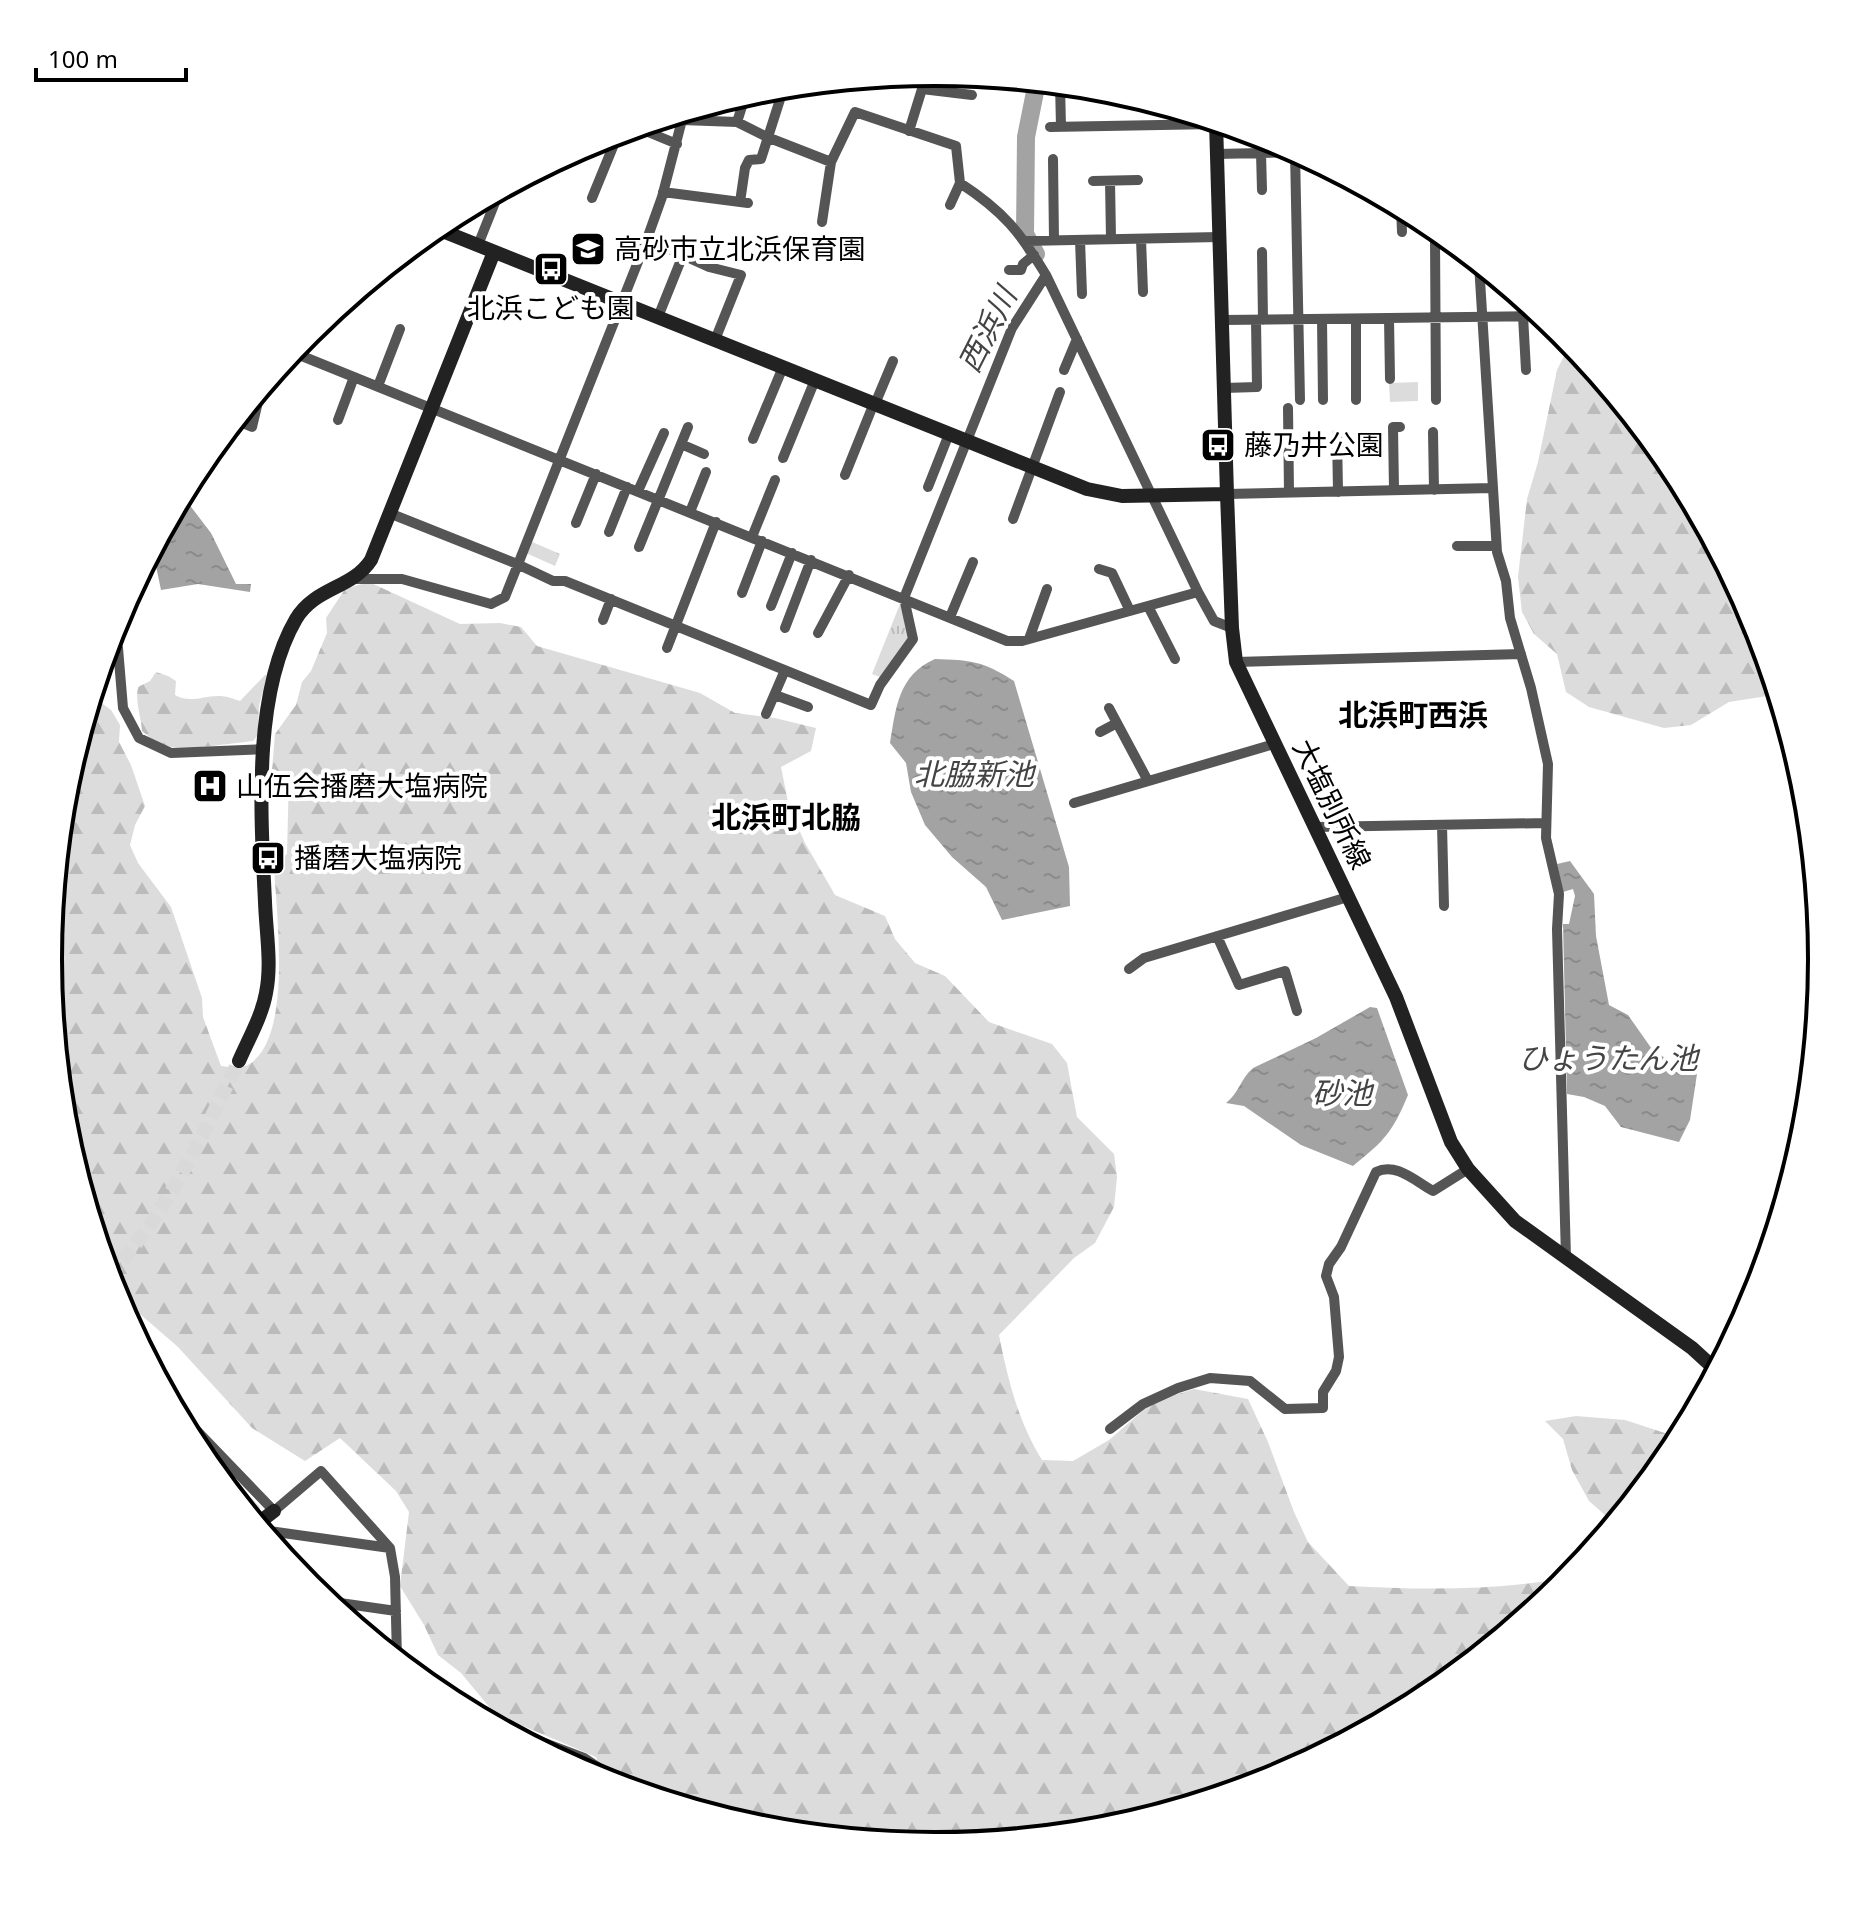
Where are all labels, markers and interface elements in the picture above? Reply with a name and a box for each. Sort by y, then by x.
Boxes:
scale bar [36,32,186,82]
text: 100 m [48,42,118,75]
place label: 高砂市立北浜保育園 [614,229,866,267]
school or university icon: 高砂市立北浜保育園 [569,230,607,268]
bus stop icon: 北浜こども園 [532,250,570,288]
water label: 西浜川 [948,277,1027,379]
place label: 北浜こども園 [467,288,635,326]
place label: 藤乃井公園 [1244,425,1384,463]
bus stop icon: 藤乃井公園 [1199,426,1237,464]
district label: 北浜町西浜 [1338,694,1488,735]
street label: 大塩別所線 [1285,732,1381,875]
water label: 北脇新池 [914,753,1037,794]
place label: 山伍会播磨大塩病院 [236,766,488,804]
hospital icon: 山伍会播磨大塩病院 [191,767,229,805]
district label: 北浜町北脇 [711,796,861,837]
place label: 播磨大塩病院 [294,838,462,876]
bus stop icon: 播磨大塩病院 [249,839,287,877]
water label: ひょうたん池 [1518,1037,1701,1078]
water label: 砂池 [1312,1072,1375,1113]

